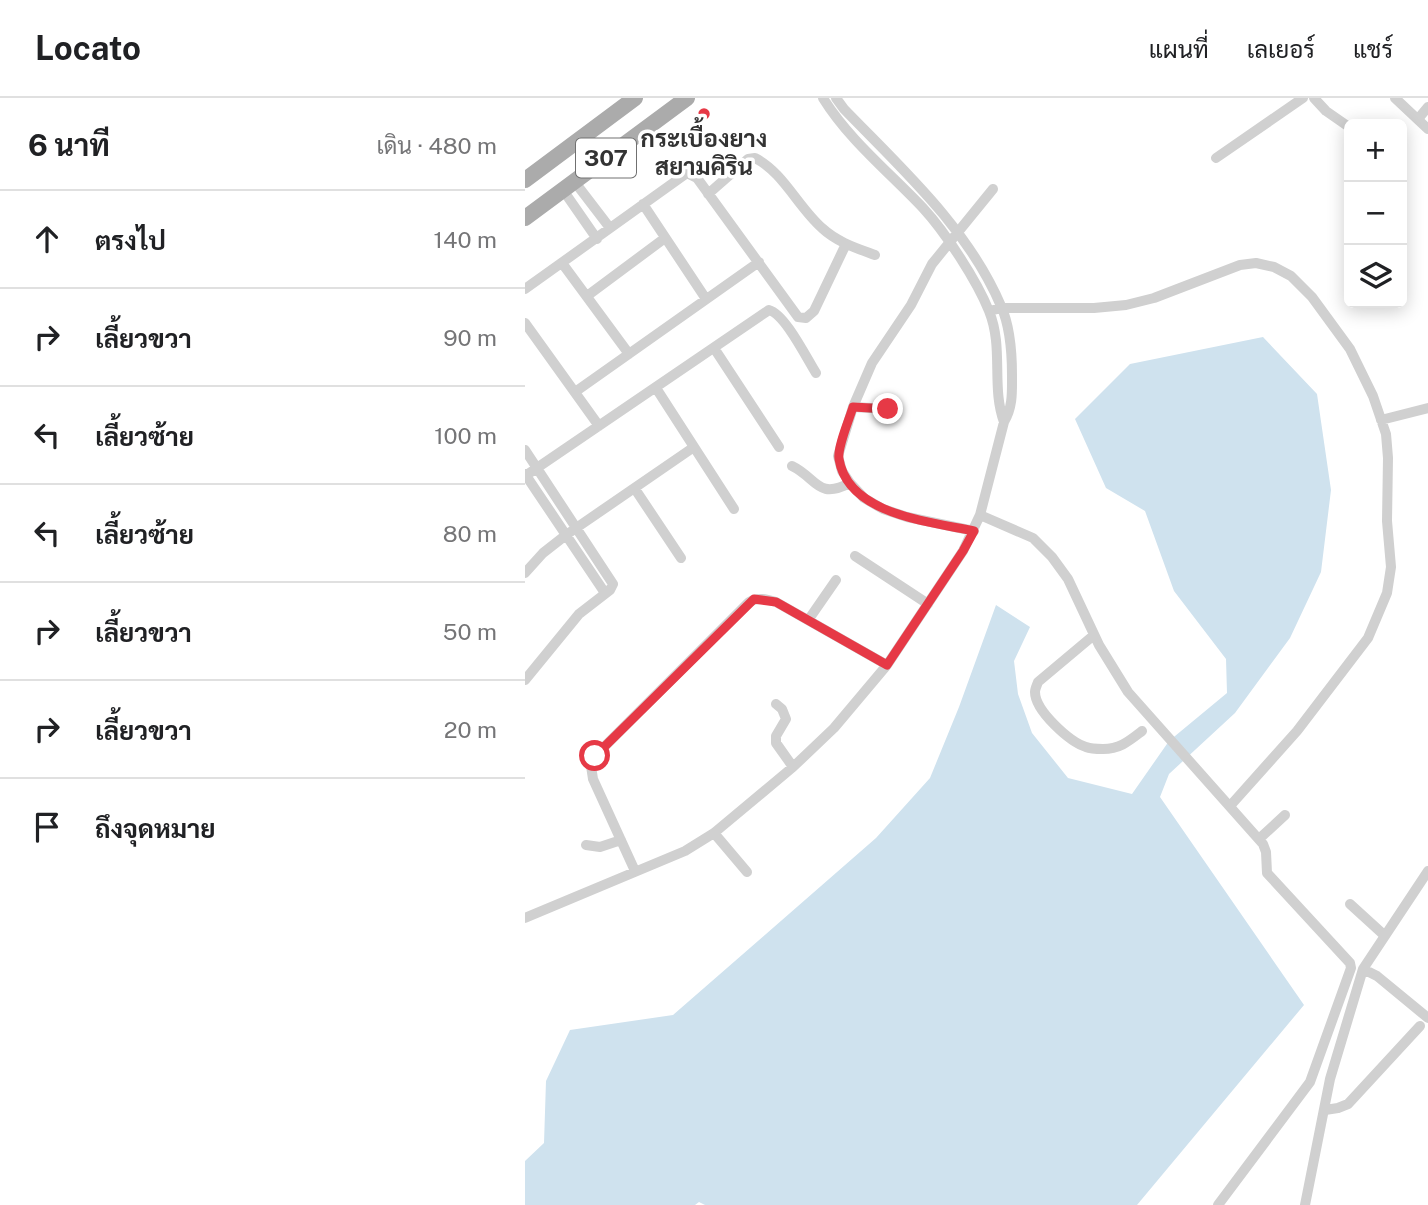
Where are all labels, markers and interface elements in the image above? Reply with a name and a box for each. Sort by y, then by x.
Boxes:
text: Locato [35,29,141,67]
text: แผนที่ [1149,35,1209,63]
text: เลเยอร์ [1247,35,1315,63]
text: แชร์ [1353,35,1393,63]
marker: กระเบื้องยาง สยามคิริน [696,106,712,122]
place label: กระเบื้องยาง สยามคิริน [641,117,767,180]
map controls [1344,119,1407,308]
button: + [1344,119,1407,182]
text: 6 นาที [28,127,110,163]
text: เดิน · 480 m [377,132,497,159]
road number: 307 [576,138,636,178]
button: − [1344,182,1407,245]
icon: ahead [28,220,66,258]
text: ตรงไป [95,225,166,256]
text: 140 m [434,226,497,253]
button: layers [1344,245,1407,308]
icon: right [28,318,66,356]
text: เลี้ยวขวา [95,323,192,354]
text: 90 m [443,324,497,351]
route end [872,393,903,424]
icon: left [28,416,66,454]
text: เลี้ยวซ้าย [95,421,194,452]
text: 100 m [434,422,497,449]
icon: left [28,514,66,552]
text: เลี้ยวซ้าย [95,519,194,550]
text: 80 m [443,520,497,547]
icon: right [28,612,66,650]
text: เลี้ยวขวา [95,617,192,648]
text: 50 m [443,618,497,645]
icon: right [28,710,66,748]
text: เลี้ยวขวา [95,715,192,746]
text: 20 m [444,716,497,743]
route start [579,740,610,771]
icon: arrive [28,808,66,846]
text: ถึงจุดหมาย [95,813,216,844]

